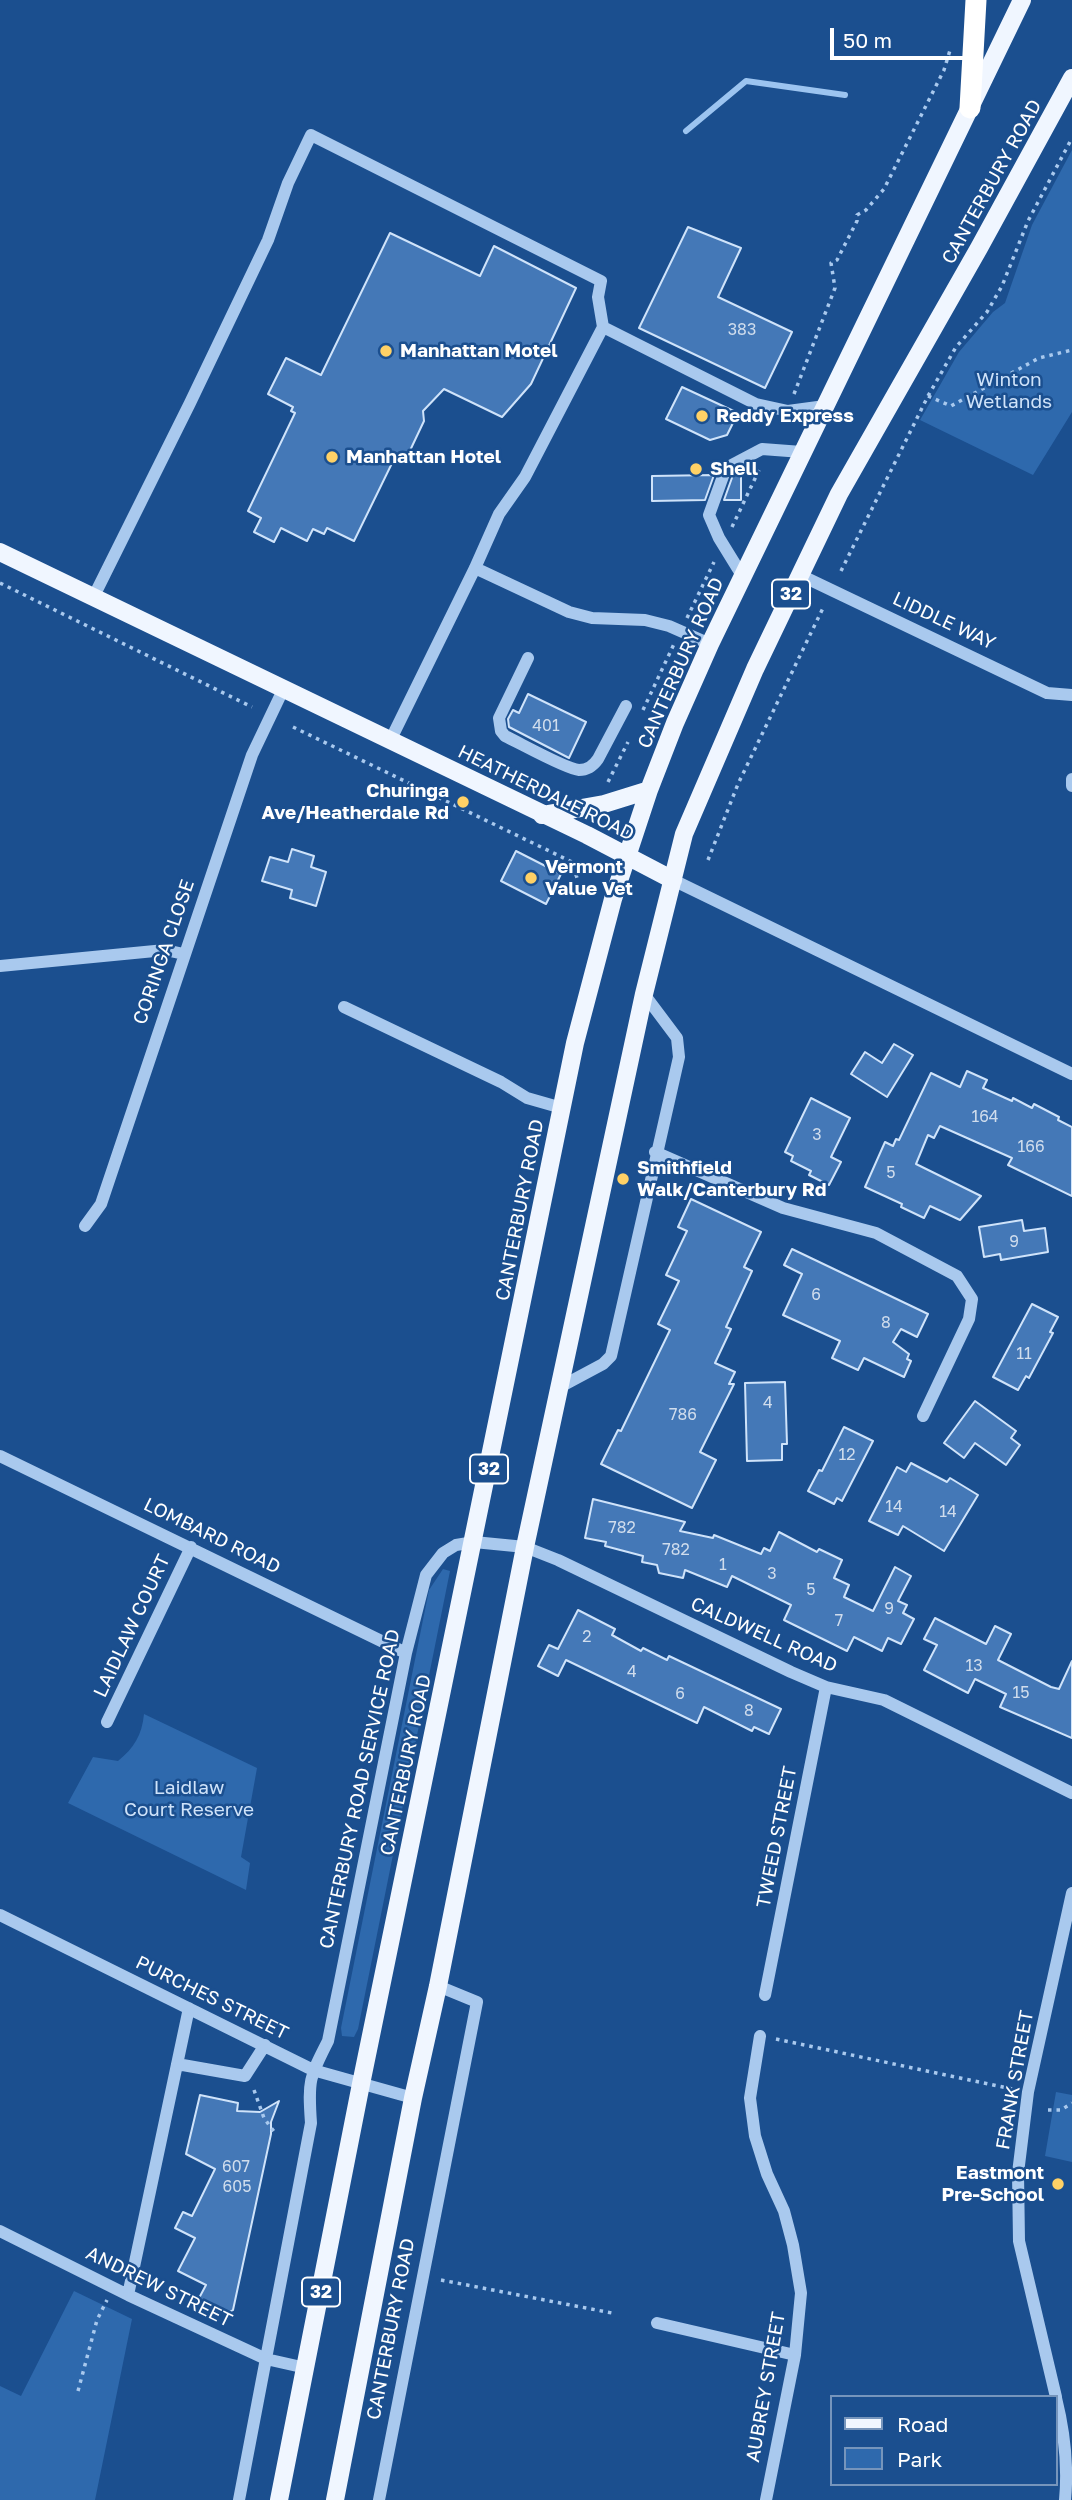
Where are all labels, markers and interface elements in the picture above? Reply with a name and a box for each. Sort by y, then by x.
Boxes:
scale bar [834,14,986,58]
text: 50 m [843,27,892,53]
street label: CANTERBURY ROAD [937,96,1047,268]
house number: 383 [728,320,756,340]
place label: Manhattan Motel [400,340,558,362]
marker: Manhattan Motel [378,343,394,359]
park label: Winton Wetlands [966,369,1052,413]
place label: Reddy Express [716,405,854,427]
marker: Reddy Express [694,408,710,424]
place label: Manhattan Hotel [346,446,501,468]
marker: Manhattan Hotel [324,449,340,465]
place label: Shell [710,458,758,480]
marker: Shell [688,461,704,477]
street label: CANTERBURY ROAD [633,574,729,752]
road number: 32 [772,580,810,608]
street label: LIDDLE WAY [889,587,999,655]
house number: 401 [532,716,560,736]
street label: HEATHERDALE ROAD [454,740,638,846]
place label: Churinga Ave/Heatherdale Rd [262,780,449,824]
marker: Churinga Ave/Heatherdale Rd [455,794,471,810]
place label: Vermont Value Vet [545,856,633,900]
marker: Vermont Value Vet [523,870,539,886]
street label: CORINGA CLOSE [129,877,199,1027]
house number: 164 [971,1107,999,1127]
street label: CANTERBURY ROAD [491,1117,549,1303]
house number: 3 [812,1125,822,1145]
house number: 166 [1017,1137,1045,1157]
place label: Smithfield Walk/Canterbury Rd [637,1157,826,1201]
house number: 5 [886,1163,896,1183]
marker: Smithfield Walk/Canterbury Rd [615,1171,631,1187]
house number: 9 [1009,1232,1019,1252]
house number: 6 [811,1285,821,1305]
house number: 8 [881,1313,891,1333]
house number: 11 [1016,1344,1032,1364]
house number: 4 [763,1393,773,1413]
house number: 786 [669,1405,697,1425]
house number: 12 [838,1445,856,1465]
road number: 32 [470,1454,508,1484]
street label: LOMBARD ROAD [140,1493,284,1579]
house number: 14 [885,1497,903,1517]
house number: 14 [939,1502,957,1522]
house number: 782 [608,1518,636,1538]
house number: 782 [662,1540,690,1560]
street label: LAIDLAW COURT [89,1551,175,1701]
house number: 1 [719,1555,727,1575]
house number: 3 [767,1564,777,1584]
house number: 5 [806,1580,816,1600]
street label: CALDWELL ROAD [687,1592,841,1678]
house number: 9 [884,1599,894,1619]
house number: 7 [835,1611,843,1631]
street label: CANTERBURY ROAD SERVICE ROAD [315,1627,405,1951]
house number: 2 [582,1627,592,1647]
house number: 13 [965,1656,983,1676]
house number: 4 [627,1662,637,1682]
street label: CANTERBURY ROAD [376,1672,436,1858]
house number: 15 [1012,1683,1030,1703]
house number: 6 [675,1684,685,1704]
house number: 8 [744,1701,754,1721]
street label: TWEED STREET [752,1764,802,1910]
park label: Laidlaw Court Reserve [124,1777,254,1821]
street label: PURCHES STREET [132,1951,292,2045]
street label: FRANK STREET [992,2009,1038,2151]
house number: 607 [222,2157,250,2177]
place label: Eastmont Pre-School [941,2162,1044,2206]
marker: Eastmont Pre-School [1050,2176,1066,2192]
house number: 605 [223,2177,251,2197]
street label: CANTERBURY ROAD [362,2236,420,2422]
street label: ANDREW STREET [82,2242,236,2332]
road number: 32 [302,2278,340,2306]
street label: AUBREY STREET [742,2310,790,2464]
legend [830,2395,1058,2486]
text: Road [897,2411,948,2437]
text: Park [897,2446,942,2472]

